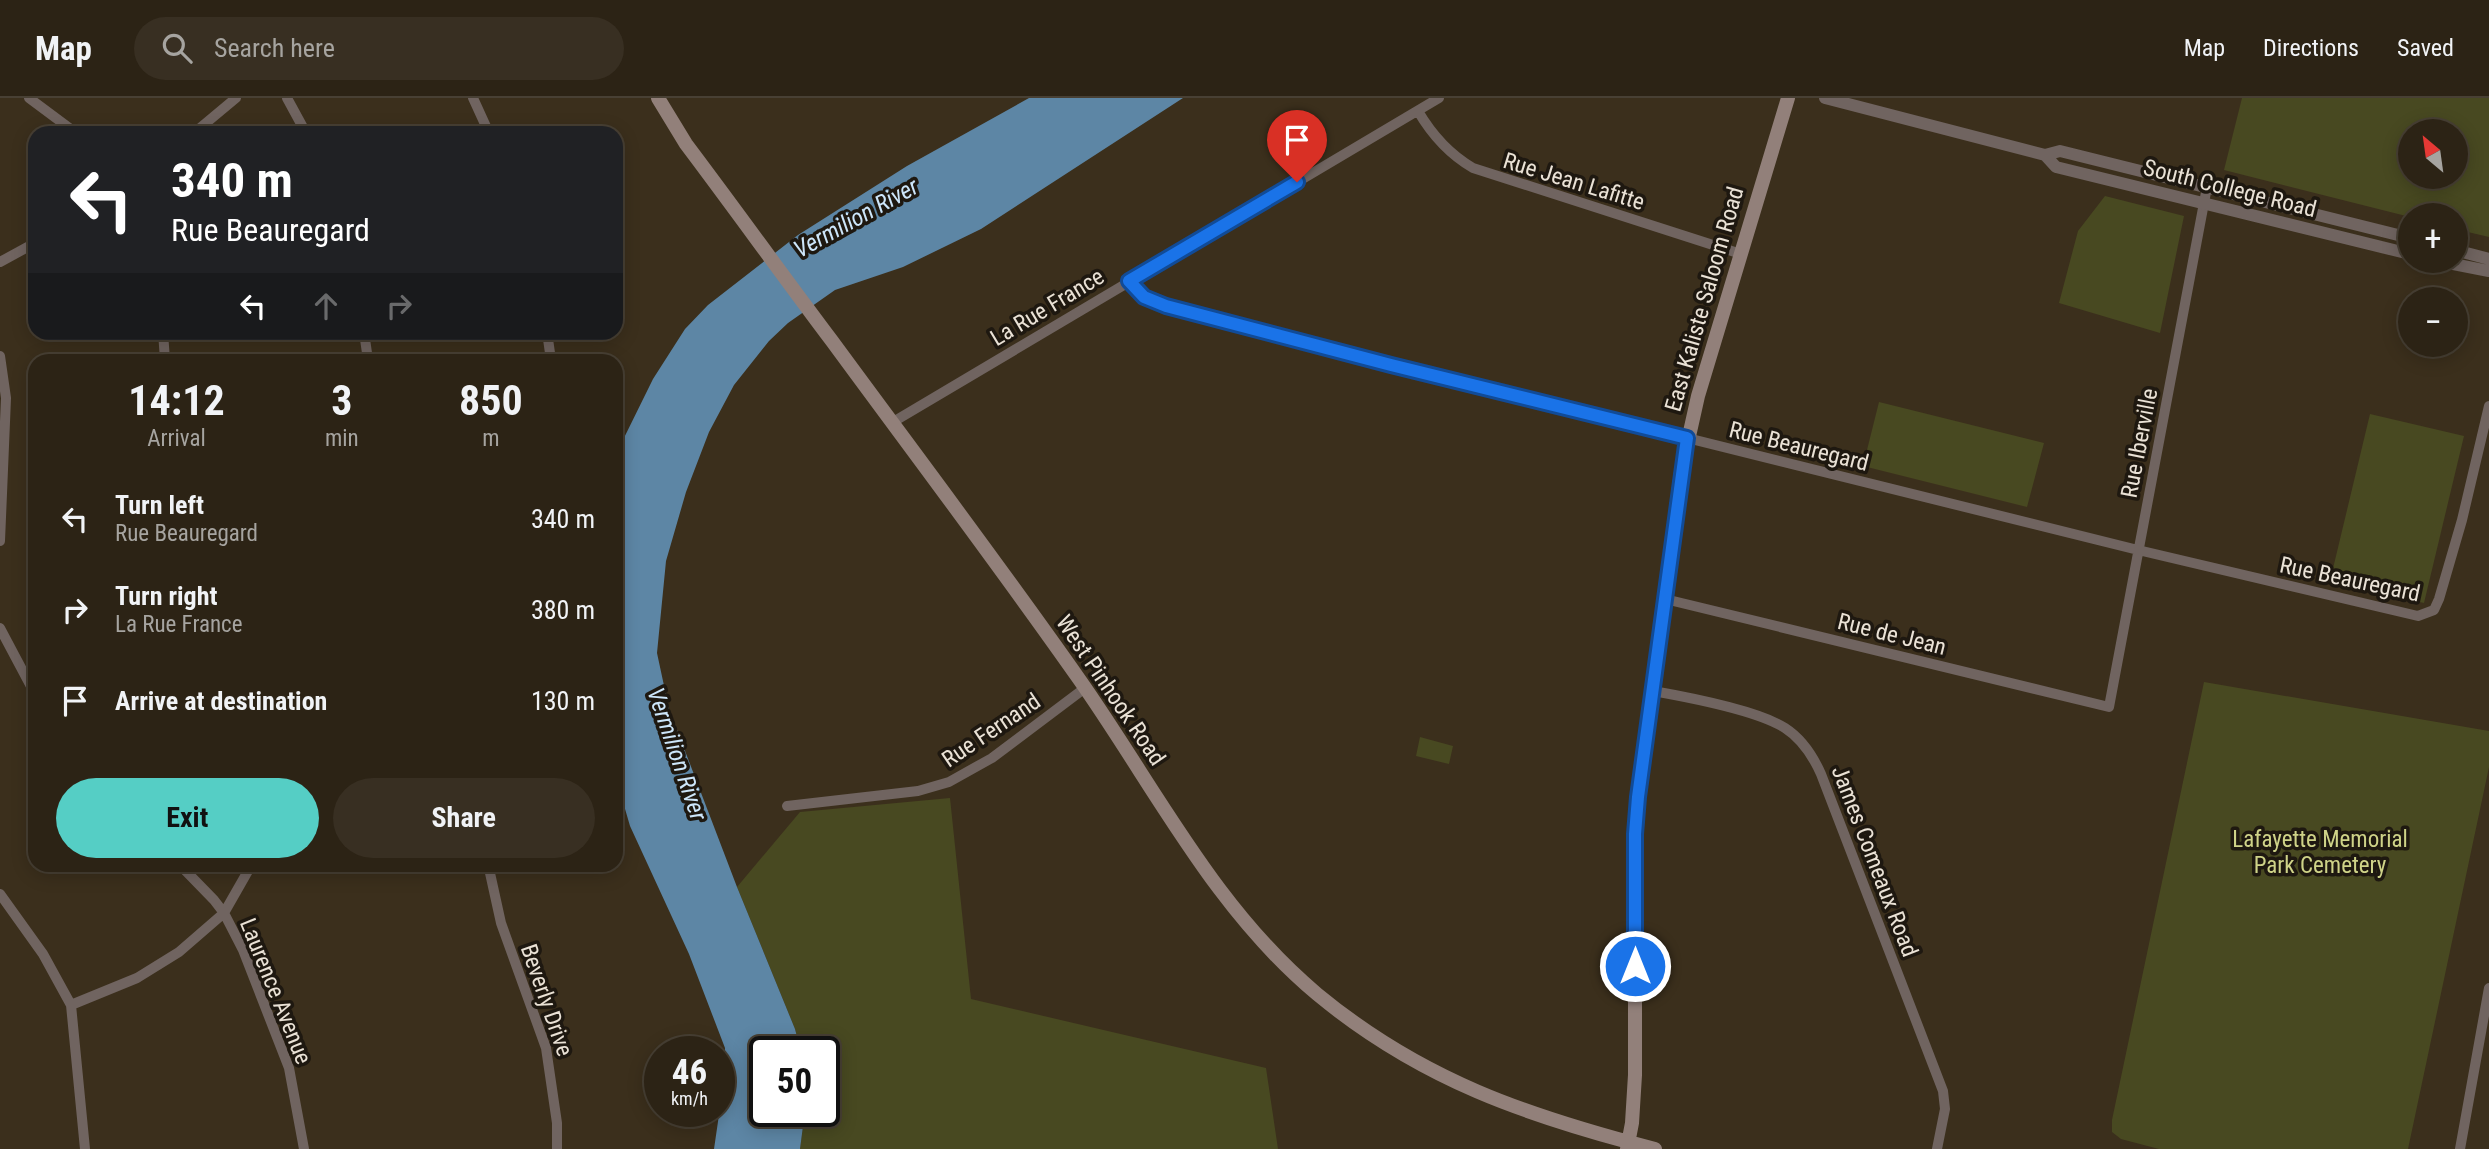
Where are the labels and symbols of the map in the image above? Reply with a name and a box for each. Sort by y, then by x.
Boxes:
pin [1267,110,1327,182]
north arrow [2398,119,2468,189]
street label: Rue Jean Lafitte [1500,147,1648,216]
street label: South College Road [2141,154,2319,223]
water label: Vermilion River [789,172,924,264]
street label: East Kaliste Saloom Road [1659,184,1750,415]
street label: La Rue France [986,263,1109,352]
street label: Rue Iberville [2116,386,2163,500]
street label: Rue Beauregard [1726,416,1872,477]
street label: Rue Beauregard [2277,551,2423,608]
street label: Rue de Jean [1835,608,1949,661]
street label: West Pinhook Road [1050,610,1171,771]
water label: Vermilion River [641,684,713,825]
street label: Rue Fernand [937,688,1046,773]
street label: James Comeaux Road [1826,762,1923,960]
park label: Lafayette Memorial Park Cemetery [2232,826,2408,879]
street label: Laurence Avenue [234,914,317,1068]
position arrow [1598,929,1672,1003]
street label: Beverly Drive [515,941,578,1060]
speed limit sign: 50 [749,1036,840,1127]

